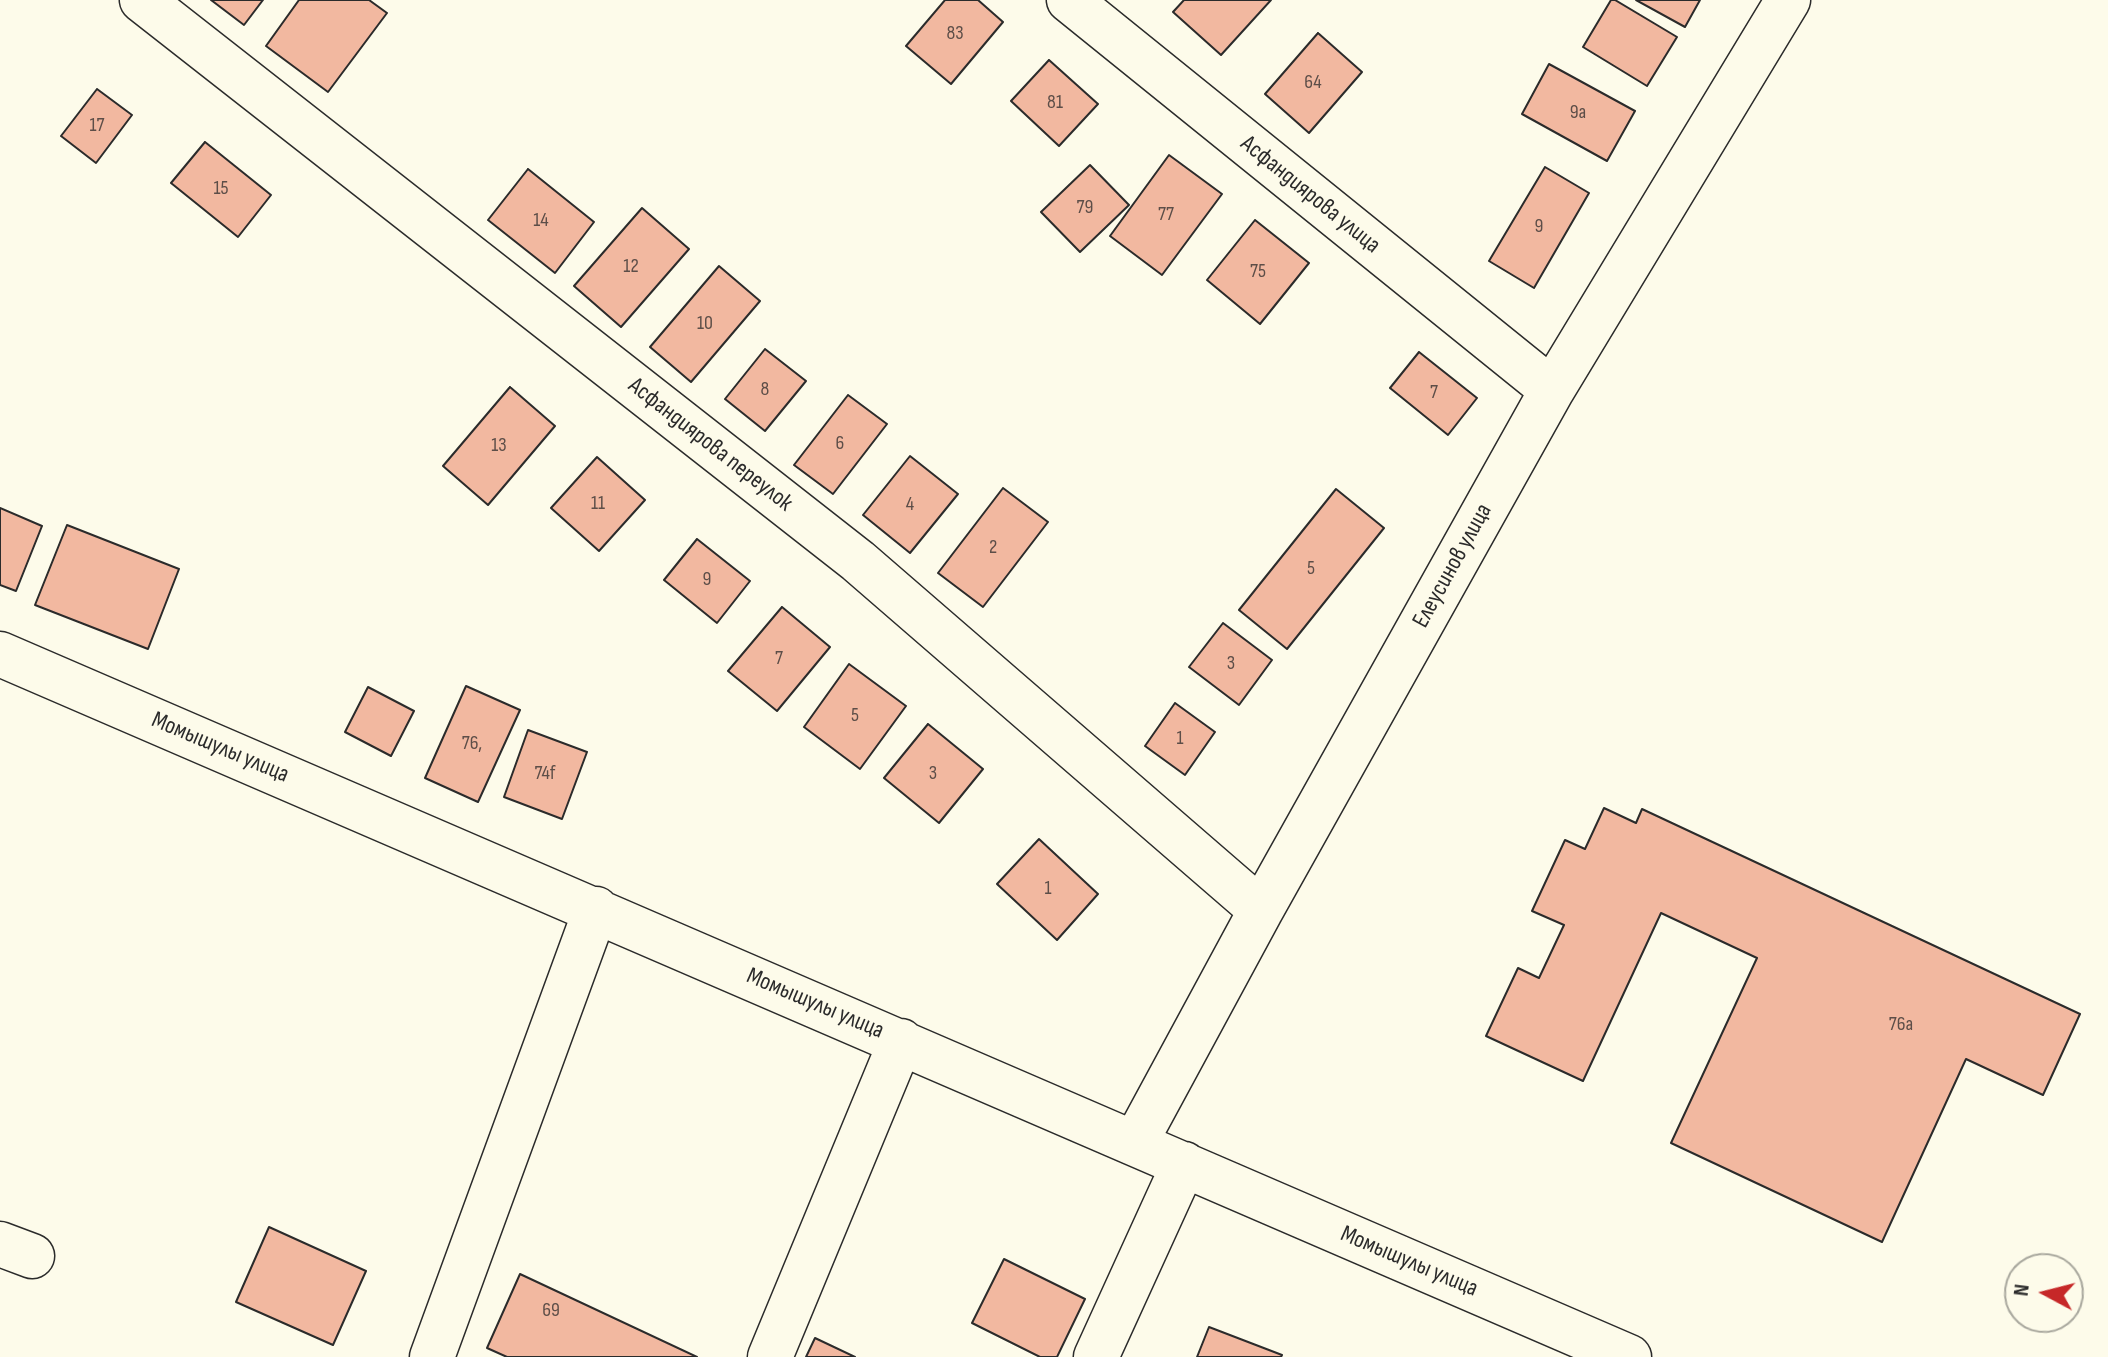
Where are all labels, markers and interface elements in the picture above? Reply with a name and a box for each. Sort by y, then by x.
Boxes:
house number: 83 [946,22,964,46]
house number: 64 [1304,71,1322,95]
house number: 81 [1047,91,1063,115]
house number: 9а [1570,101,1586,125]
house number: 17 [90,114,104,138]
street label: Асфандиярова улица [1234,130,1386,260]
house number: 15 [213,177,229,201]
house number: 79 [1077,196,1093,220]
house number: 77 [1158,203,1174,227]
house number: 14 [533,209,549,233]
house number: 9 [1535,215,1543,239]
house number: 12 [623,255,639,279]
house number: 75 [1250,260,1266,284]
house number: 10 [697,312,713,336]
street label: Асфандиярова переулок [622,372,798,518]
house number: 8 [761,378,769,402]
house number: 7 [1430,381,1438,405]
house number: 6 [836,432,844,456]
house number: 13 [491,434,507,458]
house number: 11 [591,492,605,516]
house number: 4 [906,493,914,517]
street label: Елеусинов улица [1407,499,1499,633]
house number: 2 [989,536,997,560]
house number: 5 [1307,557,1315,581]
house number: 9 [703,568,711,592]
house number: 7 [775,647,783,671]
house number: 3 [1227,652,1235,676]
house number: 5 [851,704,859,728]
street label: Момышулы улица [147,706,293,790]
house number: 1 [1177,727,1183,751]
house number: 76, [462,732,482,756]
house number: 74f [534,762,556,786]
house number: 3 [929,762,937,786]
house number: 1 [1045,877,1051,901]
street label: Момышулы улица [742,962,888,1046]
house number: 76а [1889,1013,1913,1037]
street label: Момышулы улица [1336,1220,1482,1304]
north arrow [2004,1253,2084,1333]
text: N [2008,1283,2036,1298]
house number: 69 [542,1299,560,1323]

